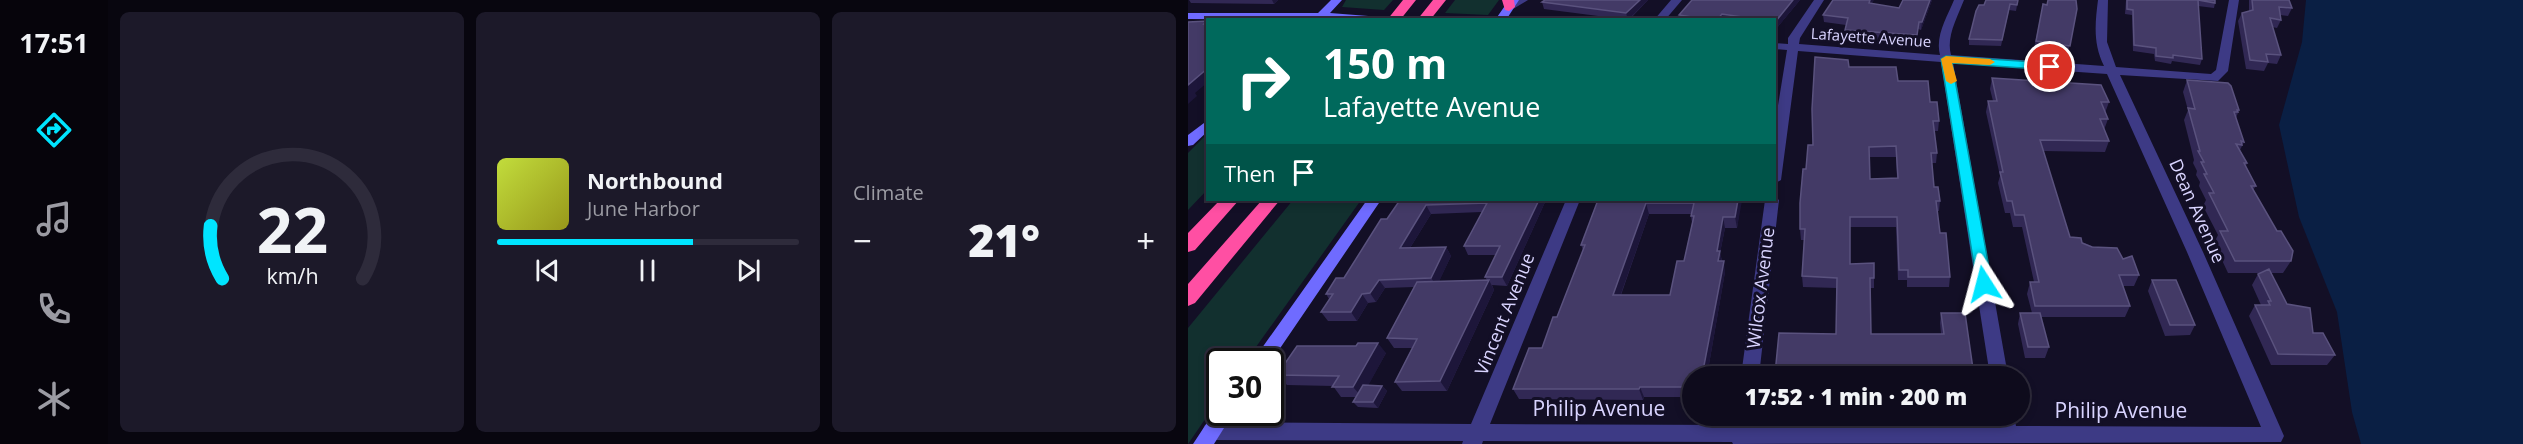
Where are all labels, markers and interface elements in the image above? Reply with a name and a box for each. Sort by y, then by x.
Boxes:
street label: Lafayette Avenue [1810,23,1932,51]
text: 17:51 [19,24,89,61]
text: 150 m [1323,34,1447,91]
pin [2024,41,2075,92]
icon: right [1224,42,1302,120]
icon: arrive [2033,50,2066,83]
text: Lafayette Avenue [1323,88,1540,125]
icon: directions [33,109,75,151]
street label: Dean Avenue [2164,155,2232,266]
icon: arrive [1287,156,1320,189]
text: Then [1224,158,1275,188]
text: Northbound [587,165,723,195]
text: Climate [853,179,924,206]
text: 22 [256,186,328,271]
text: June Harbor [587,195,700,222]
icon: music [33,198,75,240]
text: 21° [968,209,1040,270]
text: − [853,218,872,263]
text: + [1136,218,1155,263]
street label: Wilcox Avenue [1741,226,1779,350]
street label: Vincent Avenue [1469,249,1540,378]
position arrow [1952,252,2016,316]
icon: previous [531,254,564,287]
icon: pause [631,254,664,287]
icon: next [732,254,765,287]
text: km/h [266,261,318,290]
icon: phone [33,288,75,330]
speed limit sign: 30 [1206,348,1284,426]
icon: climate [33,378,75,420]
text: 17:52 · 1 min · 200 m [1745,381,1967,411]
street label: Philip Avenue [1533,394,1665,422]
street label: Philip Avenue [2055,396,2187,424]

